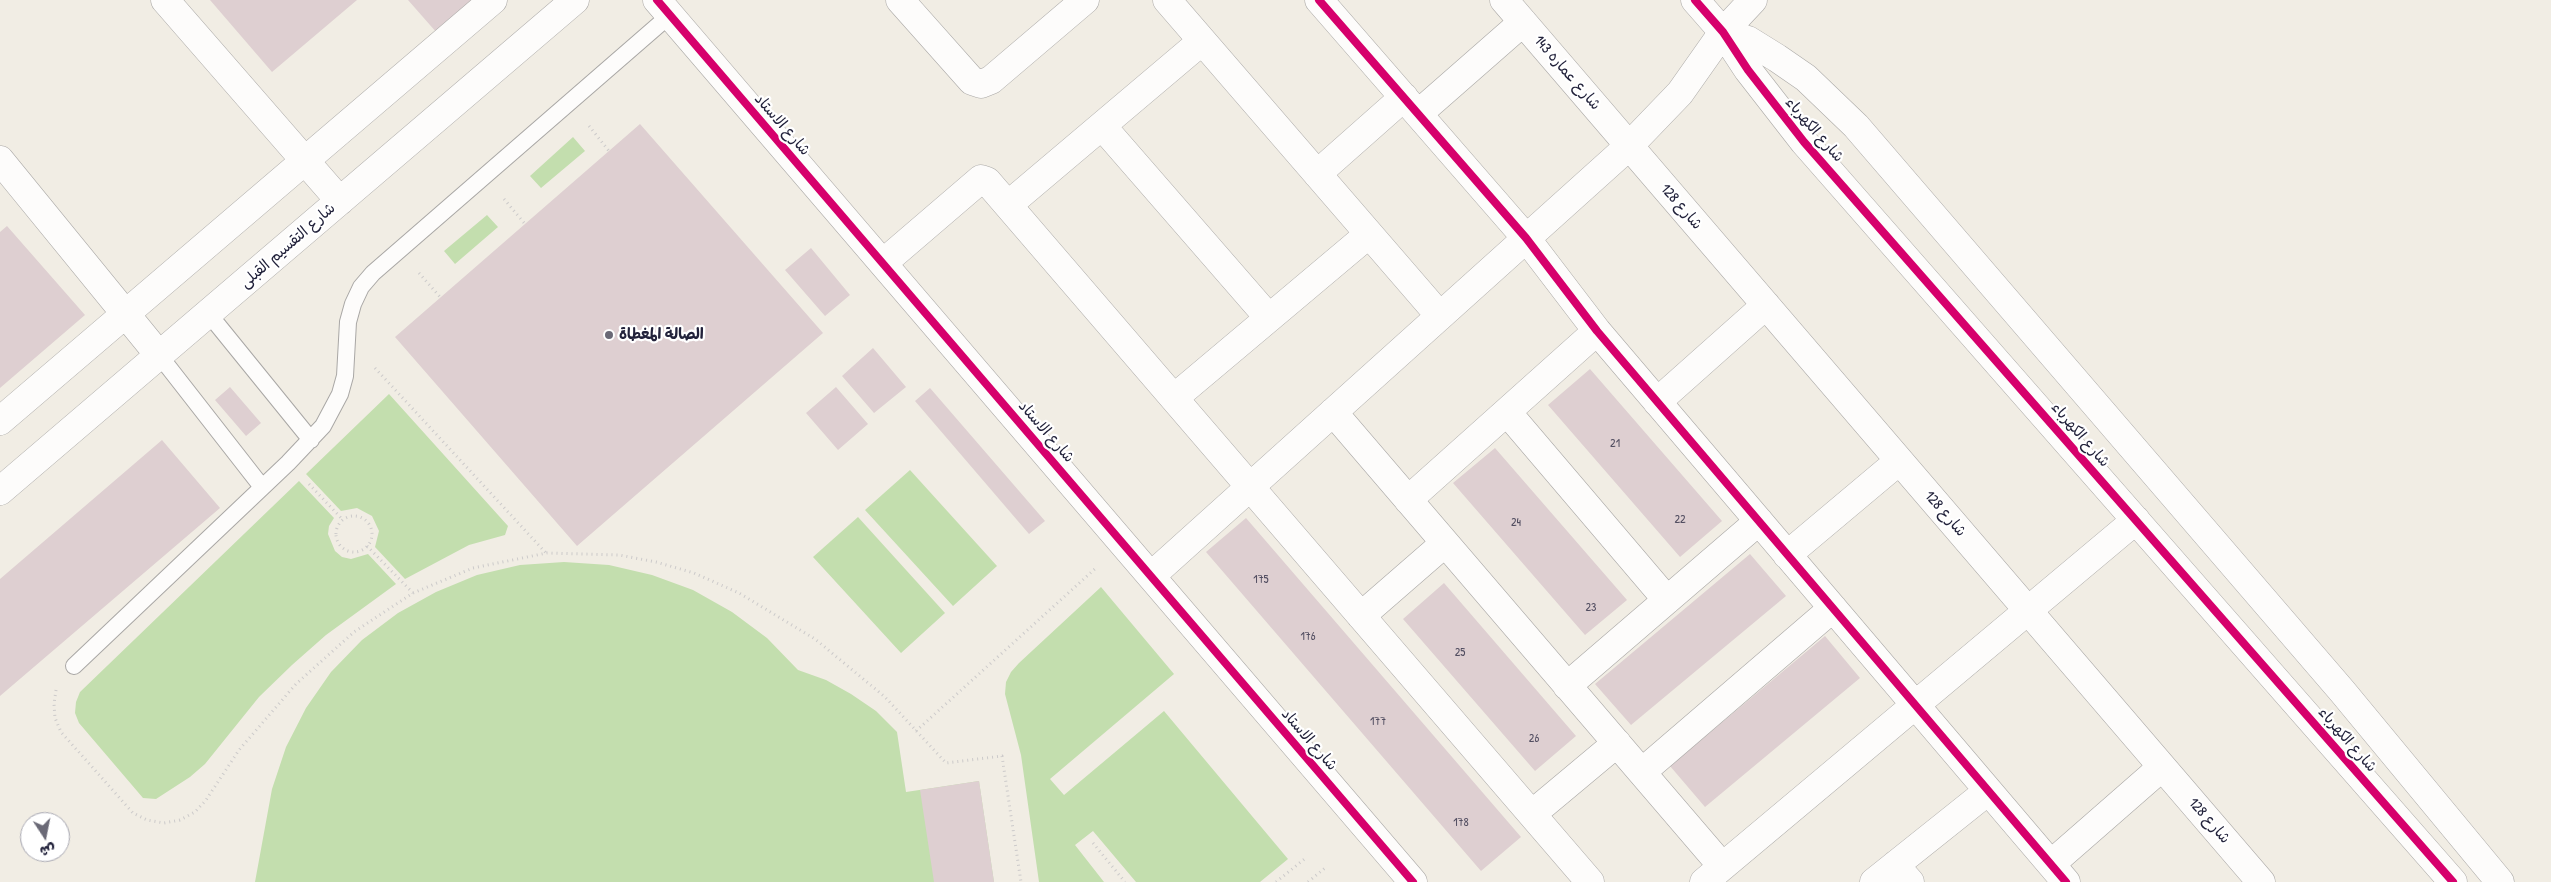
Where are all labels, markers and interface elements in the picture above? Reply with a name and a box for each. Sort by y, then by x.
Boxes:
street label: شارع عماره 143 [1530,32,1604,114]
street label: شارع الاستاد [750,90,814,160]
street label: شارع الكهرباء [1781,94,1847,166]
street label: شارع 128 [1656,180,1706,234]
street label: شارع التقسيم القبلى [237,200,339,292]
place label: الصالة المغطاة [619,326,704,344]
marker: الصالة المغطاة [603,329,615,341]
street label: شارع الاستاد [1014,397,1078,467]
street label: شارع الكهرباء [2047,399,2113,471]
house number: 21 [1610,437,1620,451]
street label: شارع 128 [1920,487,1970,541]
house number: 22 [1674,513,1686,527]
house number: 24 [1511,516,1521,530]
house number: 175 [1253,573,1269,587]
house number: 23 [1586,601,1596,615]
house number: 176 [1300,630,1316,644]
house number: 25 [1455,646,1465,660]
street label: شارع الكهرباء [2314,704,2380,776]
street label: شارع الاستاد [1277,705,1341,775]
house number: 177 [1370,715,1386,729]
house number: 26 [1529,732,1539,746]
street label: شارع 128 [2184,794,2234,848]
north arrow [20,812,70,862]
house number: 178 [1453,816,1469,830]
text: ش [38,840,57,862]

